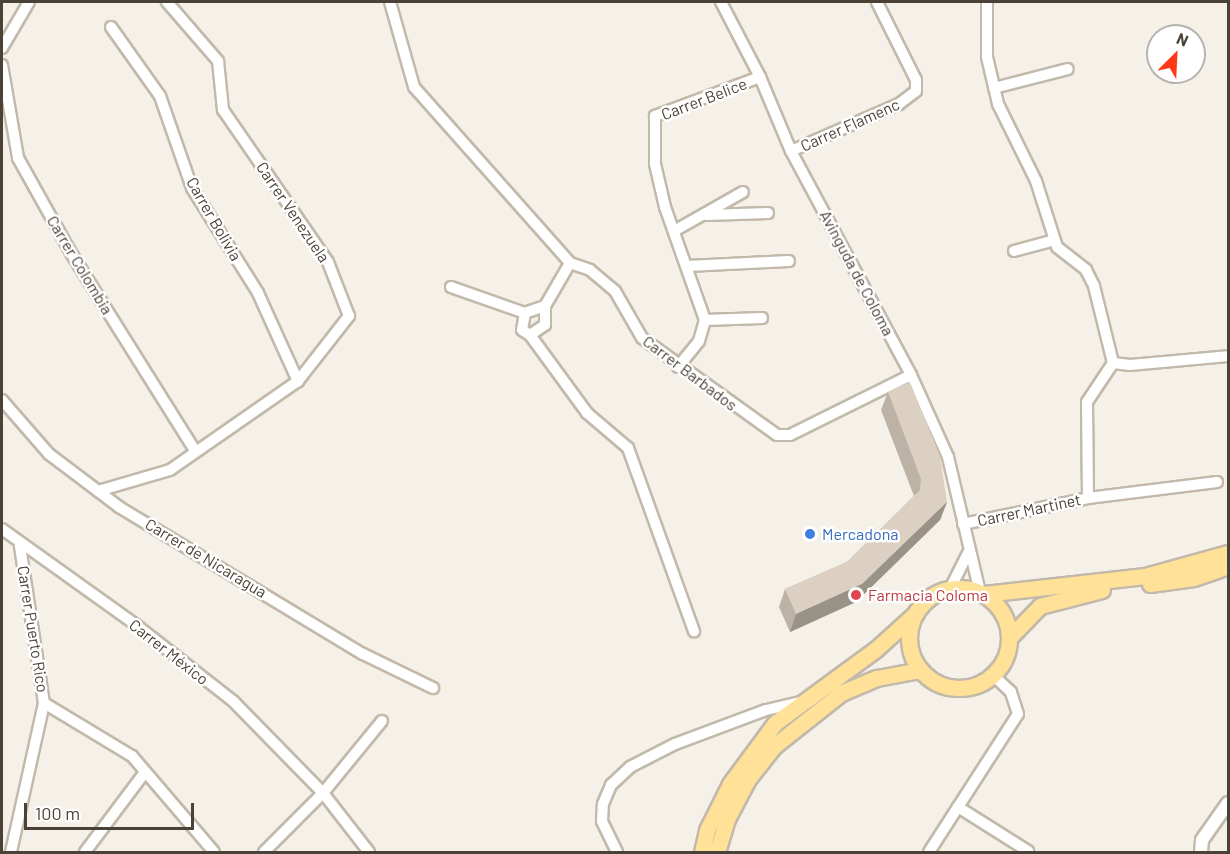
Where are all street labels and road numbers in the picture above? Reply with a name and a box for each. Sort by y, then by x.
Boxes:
street label: Carrer Belice [659,74,749,124]
street label: Carrer Flamenc [798,95,902,155]
street label: Carrer Venezuela [252,158,334,266]
street label: Carrer Bolivia [182,174,246,264]
street label: Avinguda de Coloma [816,207,898,339]
street label: Carrer Colombia [43,212,117,318]
street label: Carrer Barbados [639,331,741,415]
street label: Carrer Martinet [976,490,1082,530]
street label: Carrer de Nicaragua [142,514,270,602]
street label: Carrer Puerto Rico [14,564,52,694]
street label: Carrer México [126,615,212,689]

